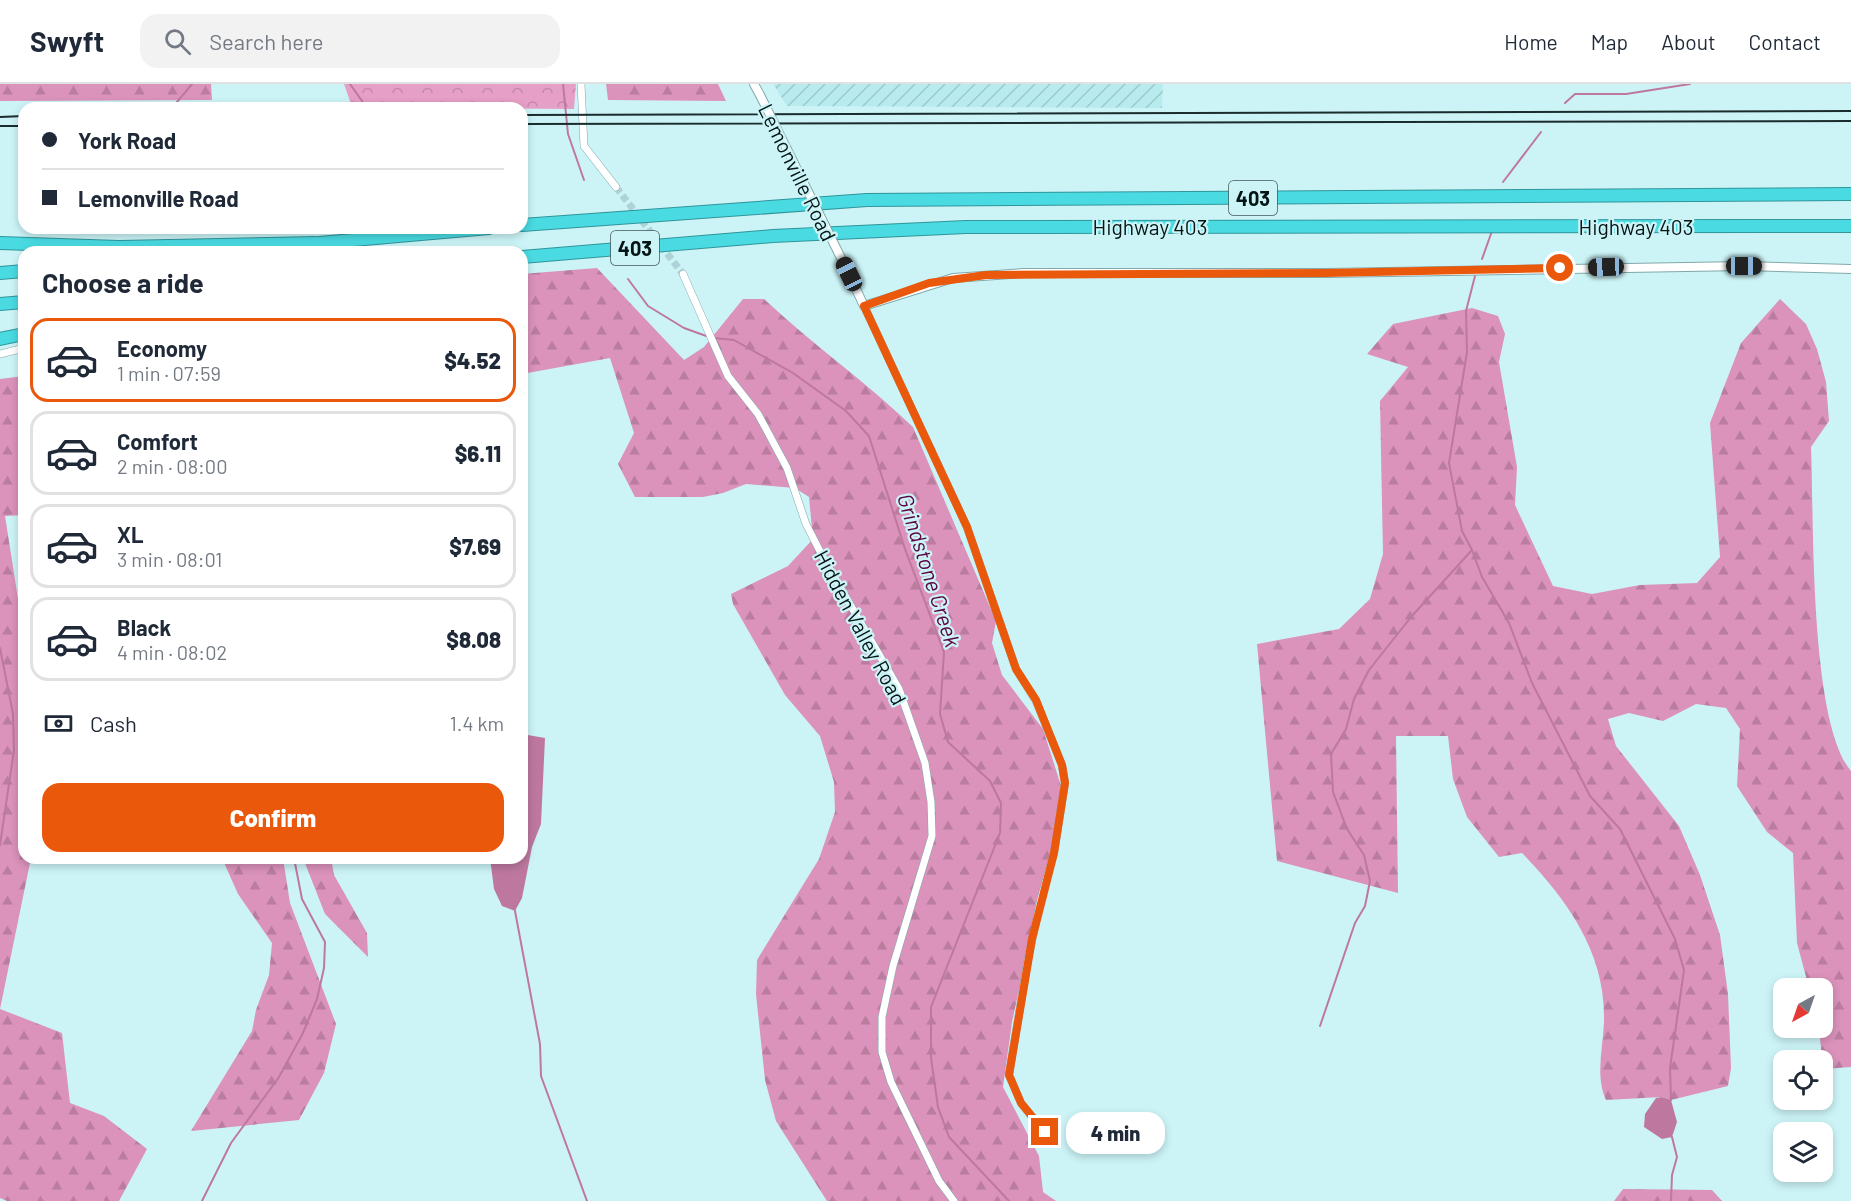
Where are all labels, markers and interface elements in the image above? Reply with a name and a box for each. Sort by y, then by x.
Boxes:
search box [140,14,560,68]
text: Swyft [30,24,104,58]
icon: search [161,25,194,58]
text: Search here [209,28,324,54]
text: Home [1504,29,1558,54]
text: Map [1591,29,1628,54]
text: About [1661,29,1716,54]
text: Contact [1749,29,1821,54]
street label: Lemonville Road [754,99,842,245]
text: York Road [78,127,176,153]
road number: 403 [1229,181,1277,215]
text: Lemonville Road [78,185,239,211]
street label: Highway 403 [1092,214,1208,239]
street label: Highway 403 [1578,214,1694,239]
road number: 403 [611,231,659,265]
car [833,254,865,294]
route start [1546,254,1573,281]
car [1588,257,1624,277]
car [1726,257,1762,275]
text: Choose a ride [42,266,204,298]
icon: car [45,333,99,387]
text: Economy [117,335,207,361]
text: $4.52 [444,347,501,373]
text: 1 min · 07:59 [117,361,221,385]
icon: car [45,426,99,480]
text: Comfort [117,428,198,454]
text: $6.11 [455,440,501,466]
text: 2 min · 08:00 [117,454,227,478]
water label: Grindstone Creek [893,490,967,650]
icon: car [45,519,99,573]
text: XL [117,521,143,547]
text: $7.69 [449,533,501,559]
street label: Hidden Valley Road [810,545,912,709]
text: 3 min · 08:01 [117,547,222,571]
icon: car [45,612,99,666]
text: Black [117,614,171,640]
text: $8.08 [446,626,501,652]
text: 4 min · 08:02 [117,640,227,664]
icon: cash [42,707,75,740]
text: Cash [90,710,137,736]
text: 1.4 km [450,711,504,735]
button: Confirm [42,783,504,852]
north arrow [1773,978,1833,1038]
map controls [1773,978,1833,1182]
button: locate [1773,1050,1833,1110]
callout: 4 min [1066,1111,1165,1153]
route end [1031,1118,1058,1145]
text: 4 min [1091,1121,1140,1145]
button: layers [1773,1122,1833,1182]

